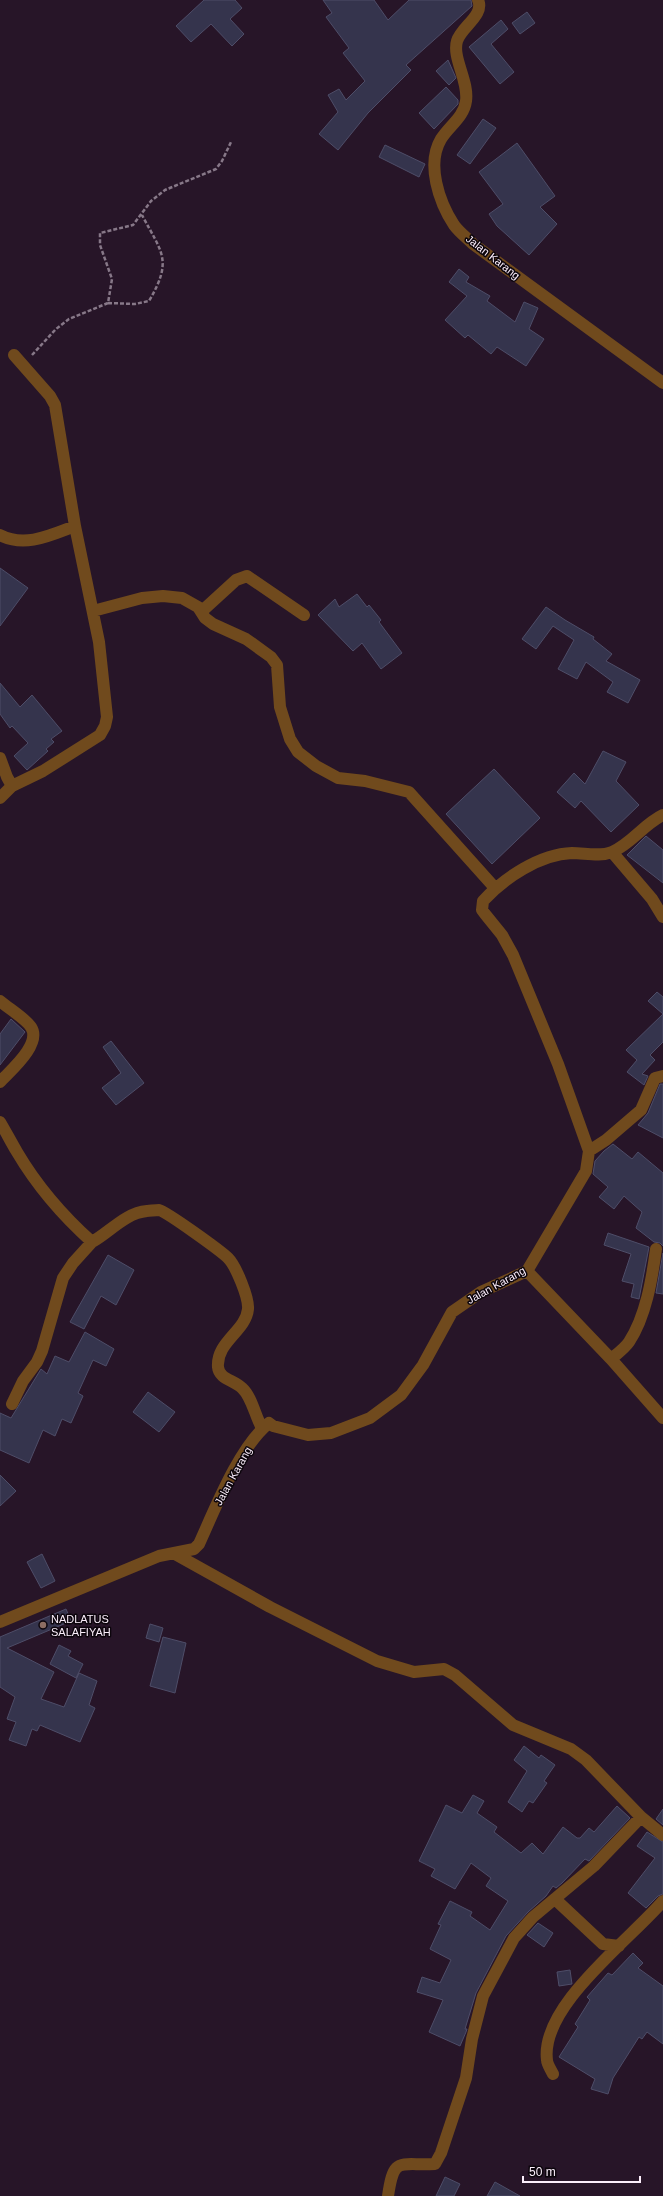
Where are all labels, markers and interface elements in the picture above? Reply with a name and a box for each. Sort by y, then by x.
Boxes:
street label: Jalan Karang [464,232,522,282]
street label: Jalan Karang [465,1264,527,1306]
street label: Jalan Karang [212,1445,254,1507]
place label: NADLATUS SALAFIYAH [51,1613,111,1638]
marker: NADLATUS SALAFIYAH [38,1620,48,1630]
scale bar [523,2158,640,2184]
text: 50 m [529,2165,556,2179]

